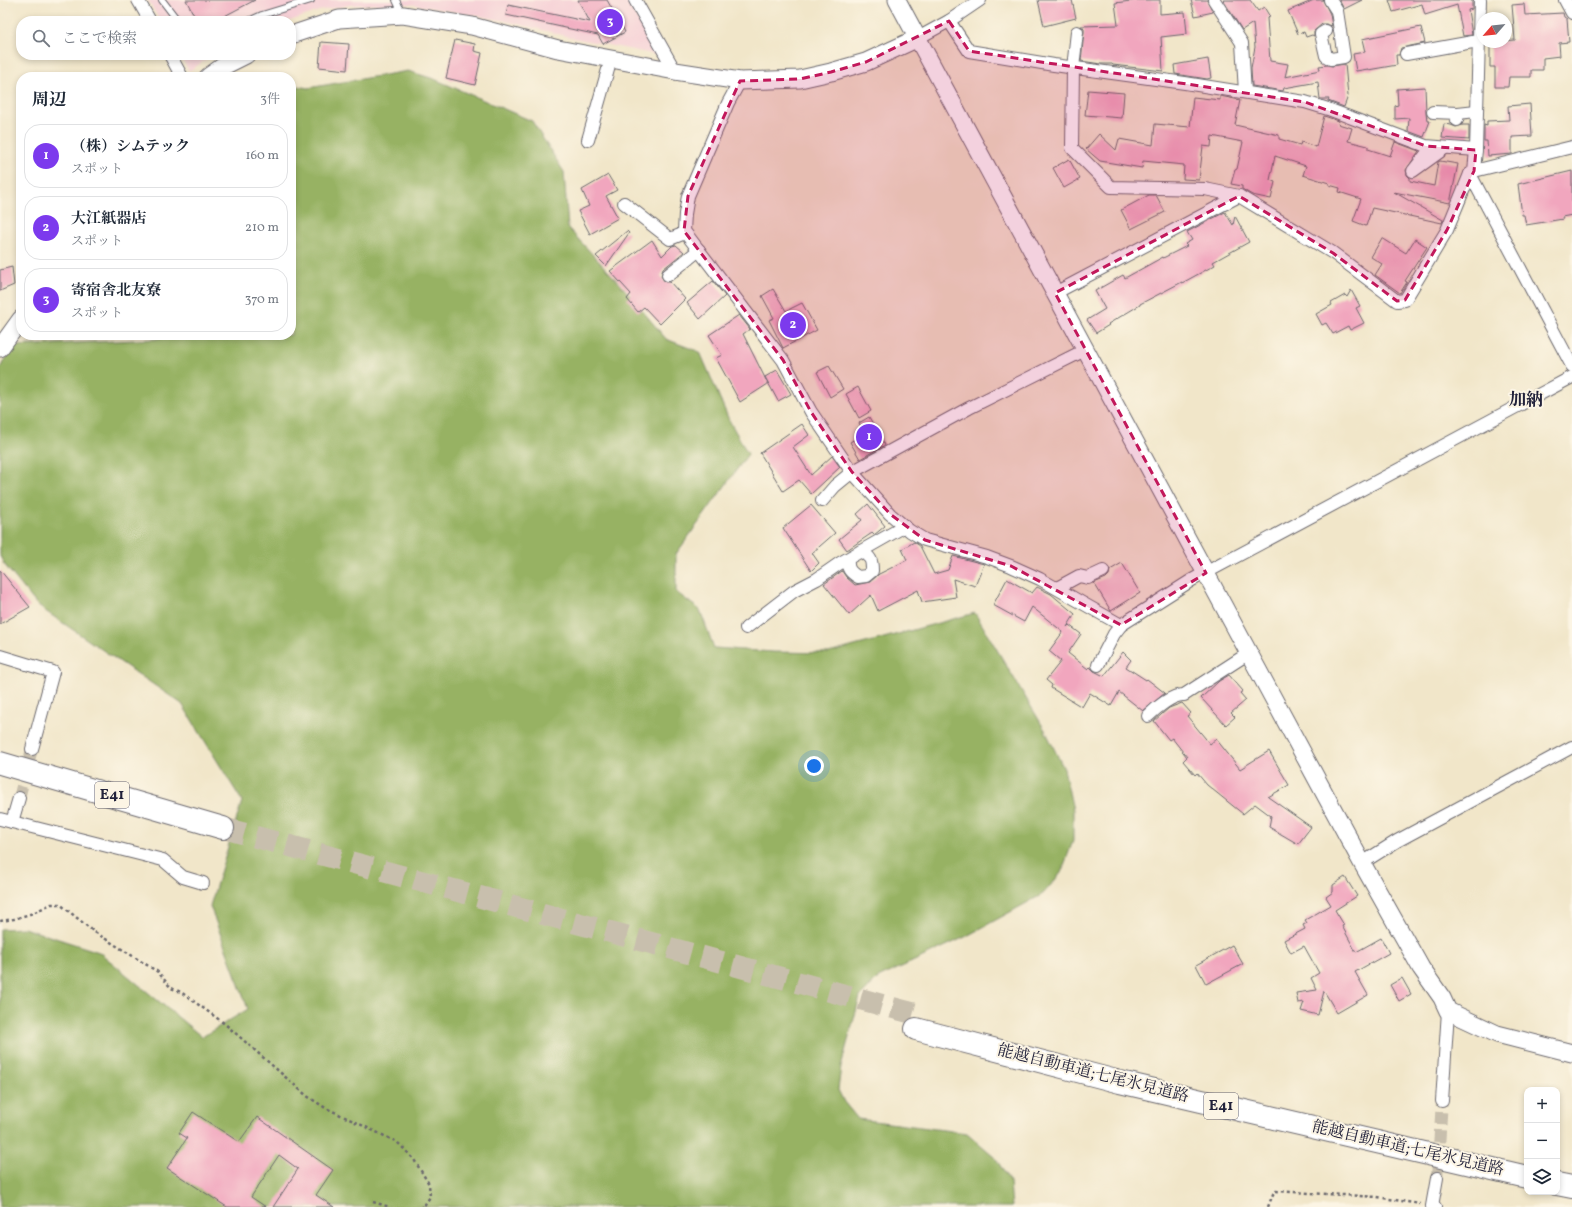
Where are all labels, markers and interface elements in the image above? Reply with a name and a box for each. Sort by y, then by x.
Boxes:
pin: 3 [597,7,623,37]
north arrow [1476,12,1512,48]
search box [16,16,296,60]
icon: search [30,27,52,49]
text: ここで検索 [62,29,137,50]
text: 周辺 [32,89,66,112]
text: 3件 [260,91,280,109]
text: （株）シムテック [71,137,190,158]
text: 1 [43,147,49,165]
text: 160 m [245,147,279,165]
text: スポット [71,161,123,179]
text: 大江紙器店 [71,209,146,230]
text: 2 [43,219,49,237]
text: 210 m [245,219,279,237]
text: スポット [71,233,123,251]
text: 寄宿舎北友寮 [71,281,161,302]
text: 3 [43,291,49,309]
text: 370 m [245,291,279,309]
text: スポット [71,305,123,323]
pin: 2 [780,310,806,340]
district label: 加納 [1509,389,1543,412]
pin: 1 [856,422,882,452]
your location [804,756,824,776]
road number: E41 [95,782,129,808]
street label: 能越自動車道;七尾氷見道路 [995,1040,1191,1108]
map controls [1524,1087,1560,1195]
button: + [1524,1087,1560,1123]
road number: E41 [1204,1093,1238,1119]
street label: 能越自動車道;七尾氷見道路 [1310,1116,1506,1182]
button: − [1524,1123,1560,1159]
button: layers [1524,1159,1560,1195]

